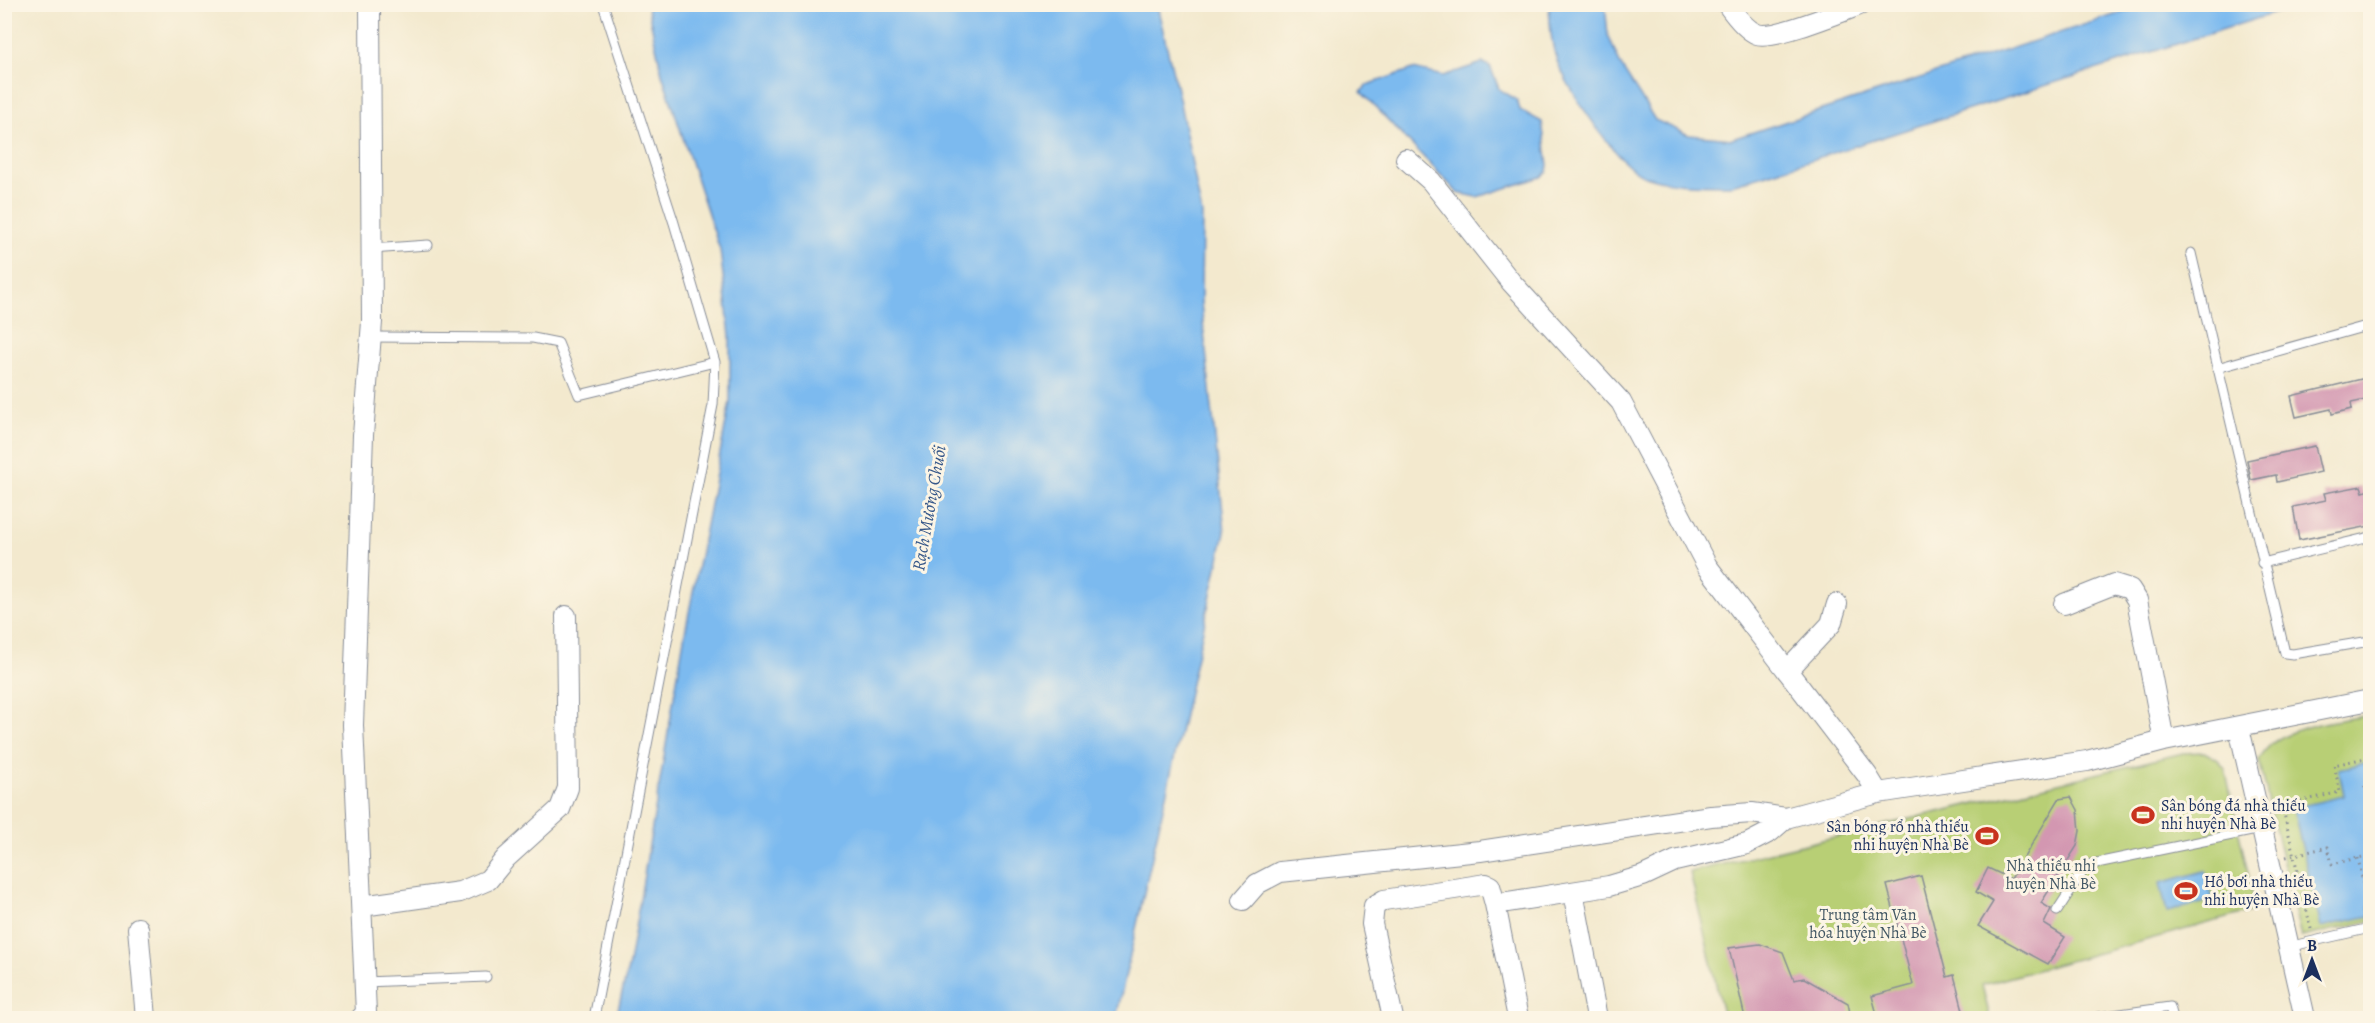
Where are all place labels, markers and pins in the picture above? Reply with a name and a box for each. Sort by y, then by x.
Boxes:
place label: Sân bóng đá nhà thiếu nhi huyện Nhà Bè [2161,795,2306,835]
sports icon: Sân bóng đá nhà thiếu nhi huyện Nhà Bè [2130,802,2156,828]
place label: Sân bóng rổ nhà thiếu nhi huyện Nhà Bè [1826,816,1969,856]
sports icon: Sân bóng rổ nhà thiếu nhi huyện Nhà Bè [1974,823,2000,849]
place label: Hồ bơi nhà thiếu nhi huyện Nhà Bè [2204,871,2319,911]
sports icon: Hồ bơi nhà thiếu nhi huyện Nhà Bè [2173,878,2199,904]

